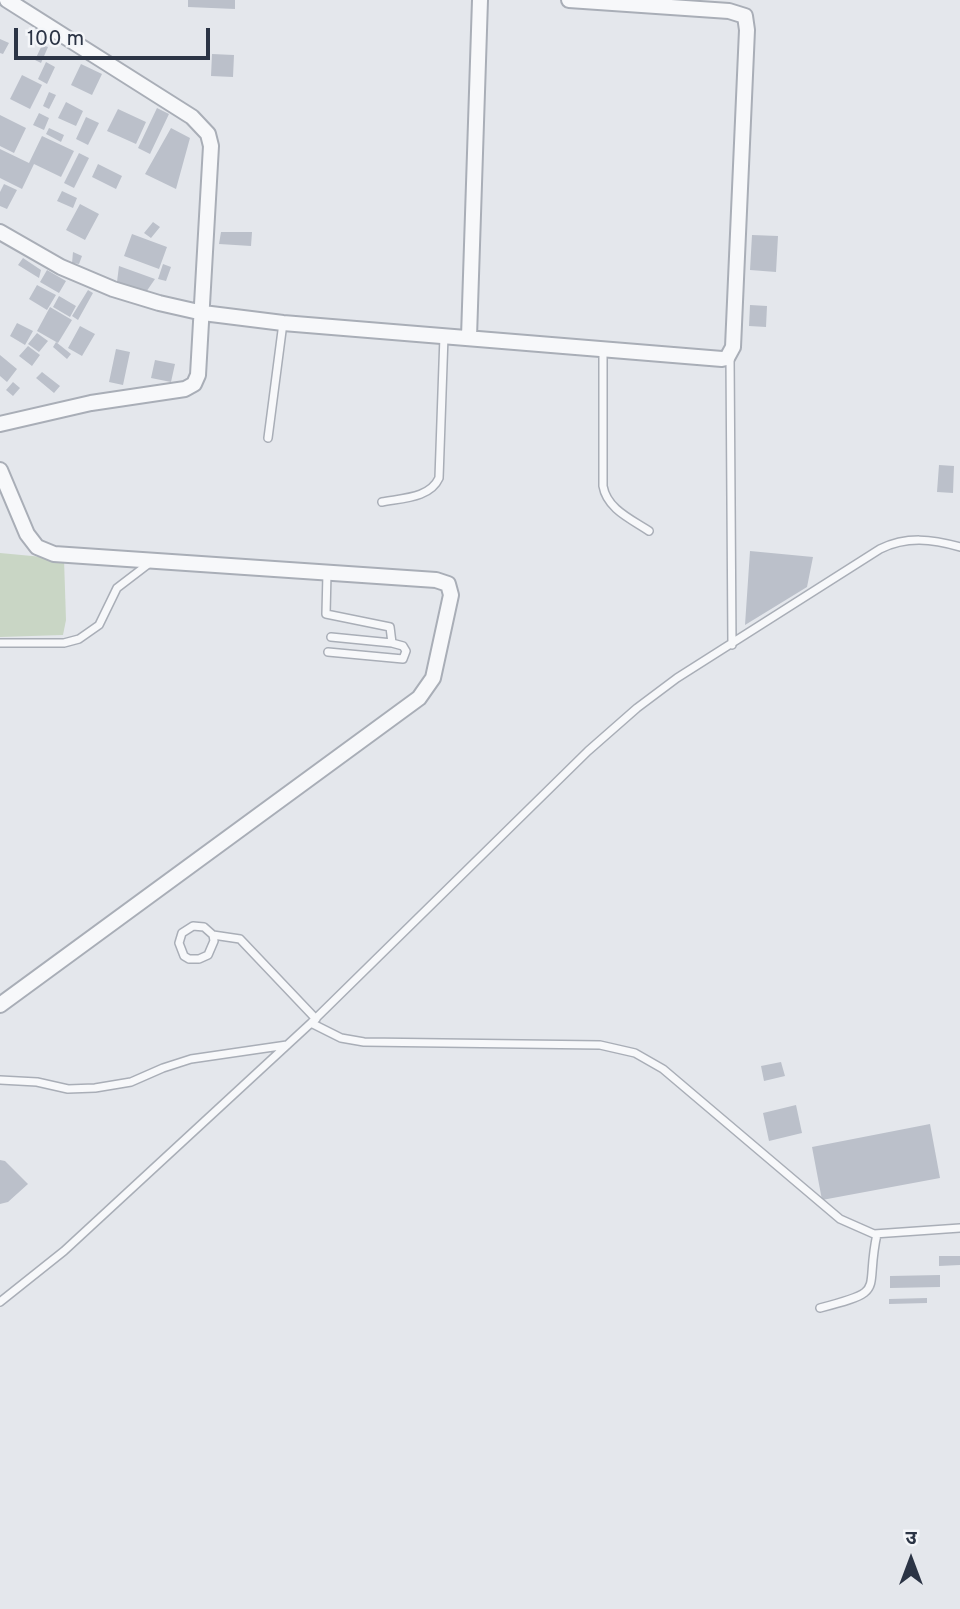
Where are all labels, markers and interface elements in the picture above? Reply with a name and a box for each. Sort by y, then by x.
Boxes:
scale bar [18,14,214,58]
text: 100 m [27,26,84,53]
north arrow [876,1525,946,1595]
text: उ [905,1527,917,1551]

